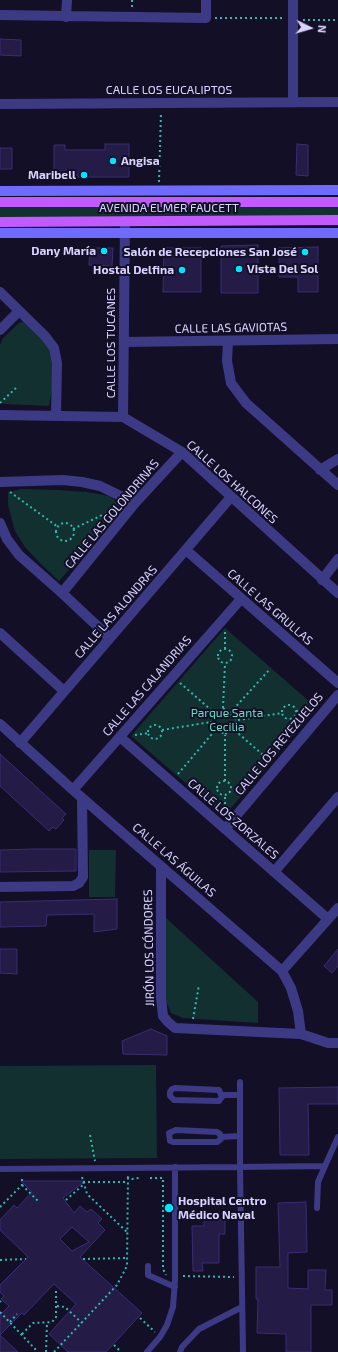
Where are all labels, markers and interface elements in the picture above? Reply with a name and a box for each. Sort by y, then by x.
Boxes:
north arrow [290,8,330,48]
text: N [316,25,329,34]
street label: CALLE LOS EUCALIPTOS [106,83,232,97]
place label: Angisa [121,154,160,168]
marker: Angisa [108,156,118,166]
place label: Maribell [28,168,76,182]
marker: Maribell [79,170,89,180]
street label: AVENIDA ELMER FAUCETT [99,201,239,215]
place label: Dany María [31,244,96,258]
place label: Salón de Recepciones San José [124,245,297,259]
marker: Dany María [99,246,109,256]
marker: Salón de Recepciones San José [300,247,310,257]
place label: Vista Del Sol [247,262,318,276]
place label: Hostal Delfina [93,263,174,277]
marker: Vista Del Sol [234,264,244,274]
marker: Hostal Delfina [177,265,187,275]
street label: CALLE LOS TUCANES [104,288,118,398]
street label: CALLE LAS GAVIOTAS [175,320,287,336]
street label: CALLE LOS HALCONES [184,437,280,527]
street label: CALLE LAS GOLONDRINAS [62,456,162,572]
street label: CALLE LAS ALONDRAS [72,563,160,661]
street label: CALLE LAS GRULLAS [224,566,316,648]
street label: CALLE LAS CALANDRIAS [100,633,194,739]
street label: CALLE LOS REYEZUELOS [232,690,326,798]
park label: Parque Santa Cecilia [191,706,263,734]
street label: CALLE LOS ZORZALES [185,776,281,862]
street label: CALLE LAS ÁGUILAS [129,820,219,900]
street label: JIRÓN LOS CÓNDORES [141,889,157,1007]
place label: Hospital Centro Médico Naval [178,1194,267,1222]
marker: Hospital Centro Médico Naval [163,1202,175,1214]

